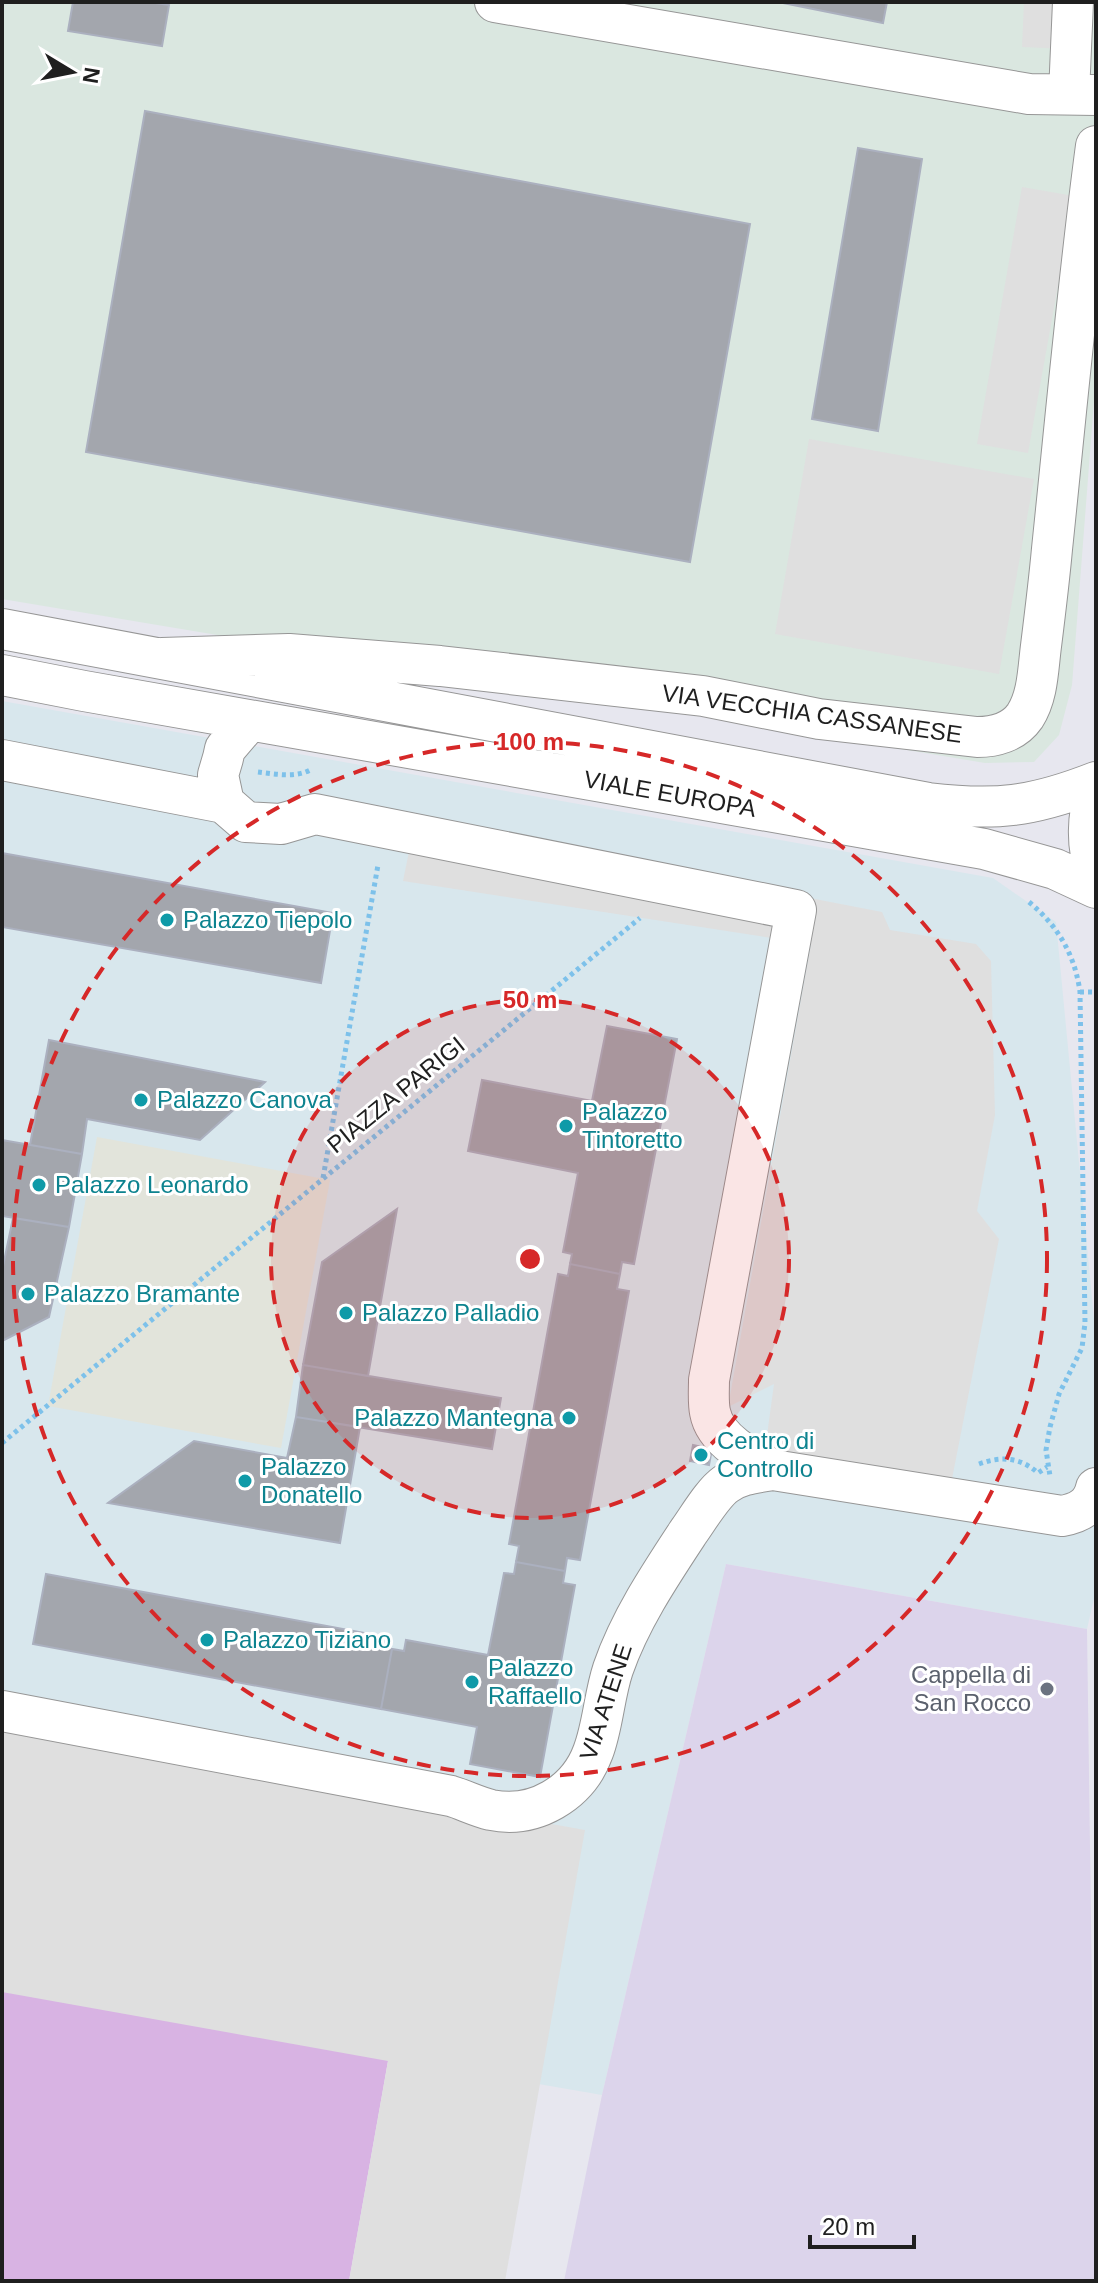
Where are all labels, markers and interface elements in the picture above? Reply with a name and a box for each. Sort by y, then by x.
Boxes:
north arrow [32,32,112,112]
text: N [78,65,105,85]
street label: VIA VECCHIA CASSANESE [660,679,964,748]
text: 100 m [496,728,564,755]
street label: VIALE EUROPA [582,765,758,822]
place label: Palazzo Tiepolo [183,906,352,933]
marker: Palazzo Tiepolo [158,911,176,929]
text: 50 m [503,986,557,1013]
street label: PIAZZA PARIGI [322,1031,470,1158]
place label: Palazzo Canova [157,1086,332,1113]
marker: Palazzo Canova [132,1091,150,1109]
place label: Palazzo Tintoretto [582,1098,683,1153]
marker: Palazzo Tintoretto [557,1117,575,1135]
place label: Palazzo Leonardo [55,1171,248,1198]
marker: Palazzo Leonardo [30,1176,48,1194]
centre of rings [516,1245,544,1273]
place label: Palazzo Bramante [44,1280,240,1307]
marker: Palazzo Bramante [19,1285,37,1303]
place label: Palazzo Palladio [362,1299,539,1326]
marker: Palazzo Palladio [337,1304,355,1322]
place label: Palazzo Mantegna [354,1404,554,1431]
marker: Palazzo Mantegna [560,1409,578,1427]
place label: Centro di Controllo [717,1427,814,1482]
marker: Centro di Controllo [692,1446,710,1464]
place label: Palazzo Donatello [261,1453,362,1508]
marker: Palazzo Donatello [236,1472,254,1490]
place label: Palazzo Tiziano [223,1626,391,1653]
marker: Palazzo Tiziano [198,1631,216,1649]
street label: VIA ATENE [574,1640,637,1764]
place label: Palazzo Raffaello [488,1654,582,1709]
place label: Cappella di San Rocco [911,1661,1031,1716]
marker: Palazzo Raffaello [463,1673,481,1691]
marker: Cappella di San Rocco [1038,1680,1056,1698]
scale bar [810,2199,914,2249]
text: 20 m [822,2213,875,2240]

